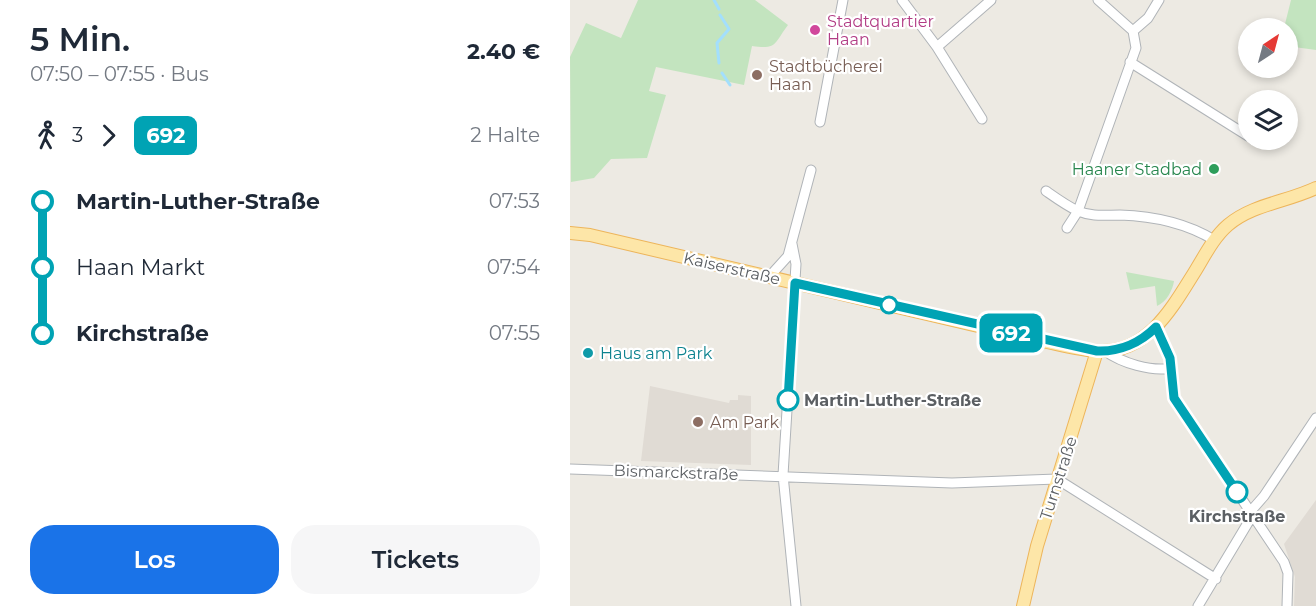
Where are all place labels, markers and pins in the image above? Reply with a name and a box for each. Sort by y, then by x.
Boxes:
place label: Stadtquartier Haan [827,12,934,49]
marker: Stadtquartier Haan [808,23,822,37]
place label: Stadtbücherei Haan [769,57,883,94]
marker: Stadtbücherei Haan [750,68,764,82]
place label: Haaner Stadbad [1072,160,1202,179]
marker: Haaner Stadbad [1207,162,1221,176]
unlabelled marker [880,296,898,314]
place label: Haus am Park [600,344,713,363]
marker: Haus am Park [581,346,595,360]
marker: Martin-Luther-Straße [777,389,799,411]
place label: Martin-Luther-Straße [804,391,981,410]
place label: Am Park [710,413,780,432]
marker: Am Park [691,415,705,429]
marker: Kirchstraße [1226,481,1248,503]
place label: Kirchstraße [1189,507,1285,526]

